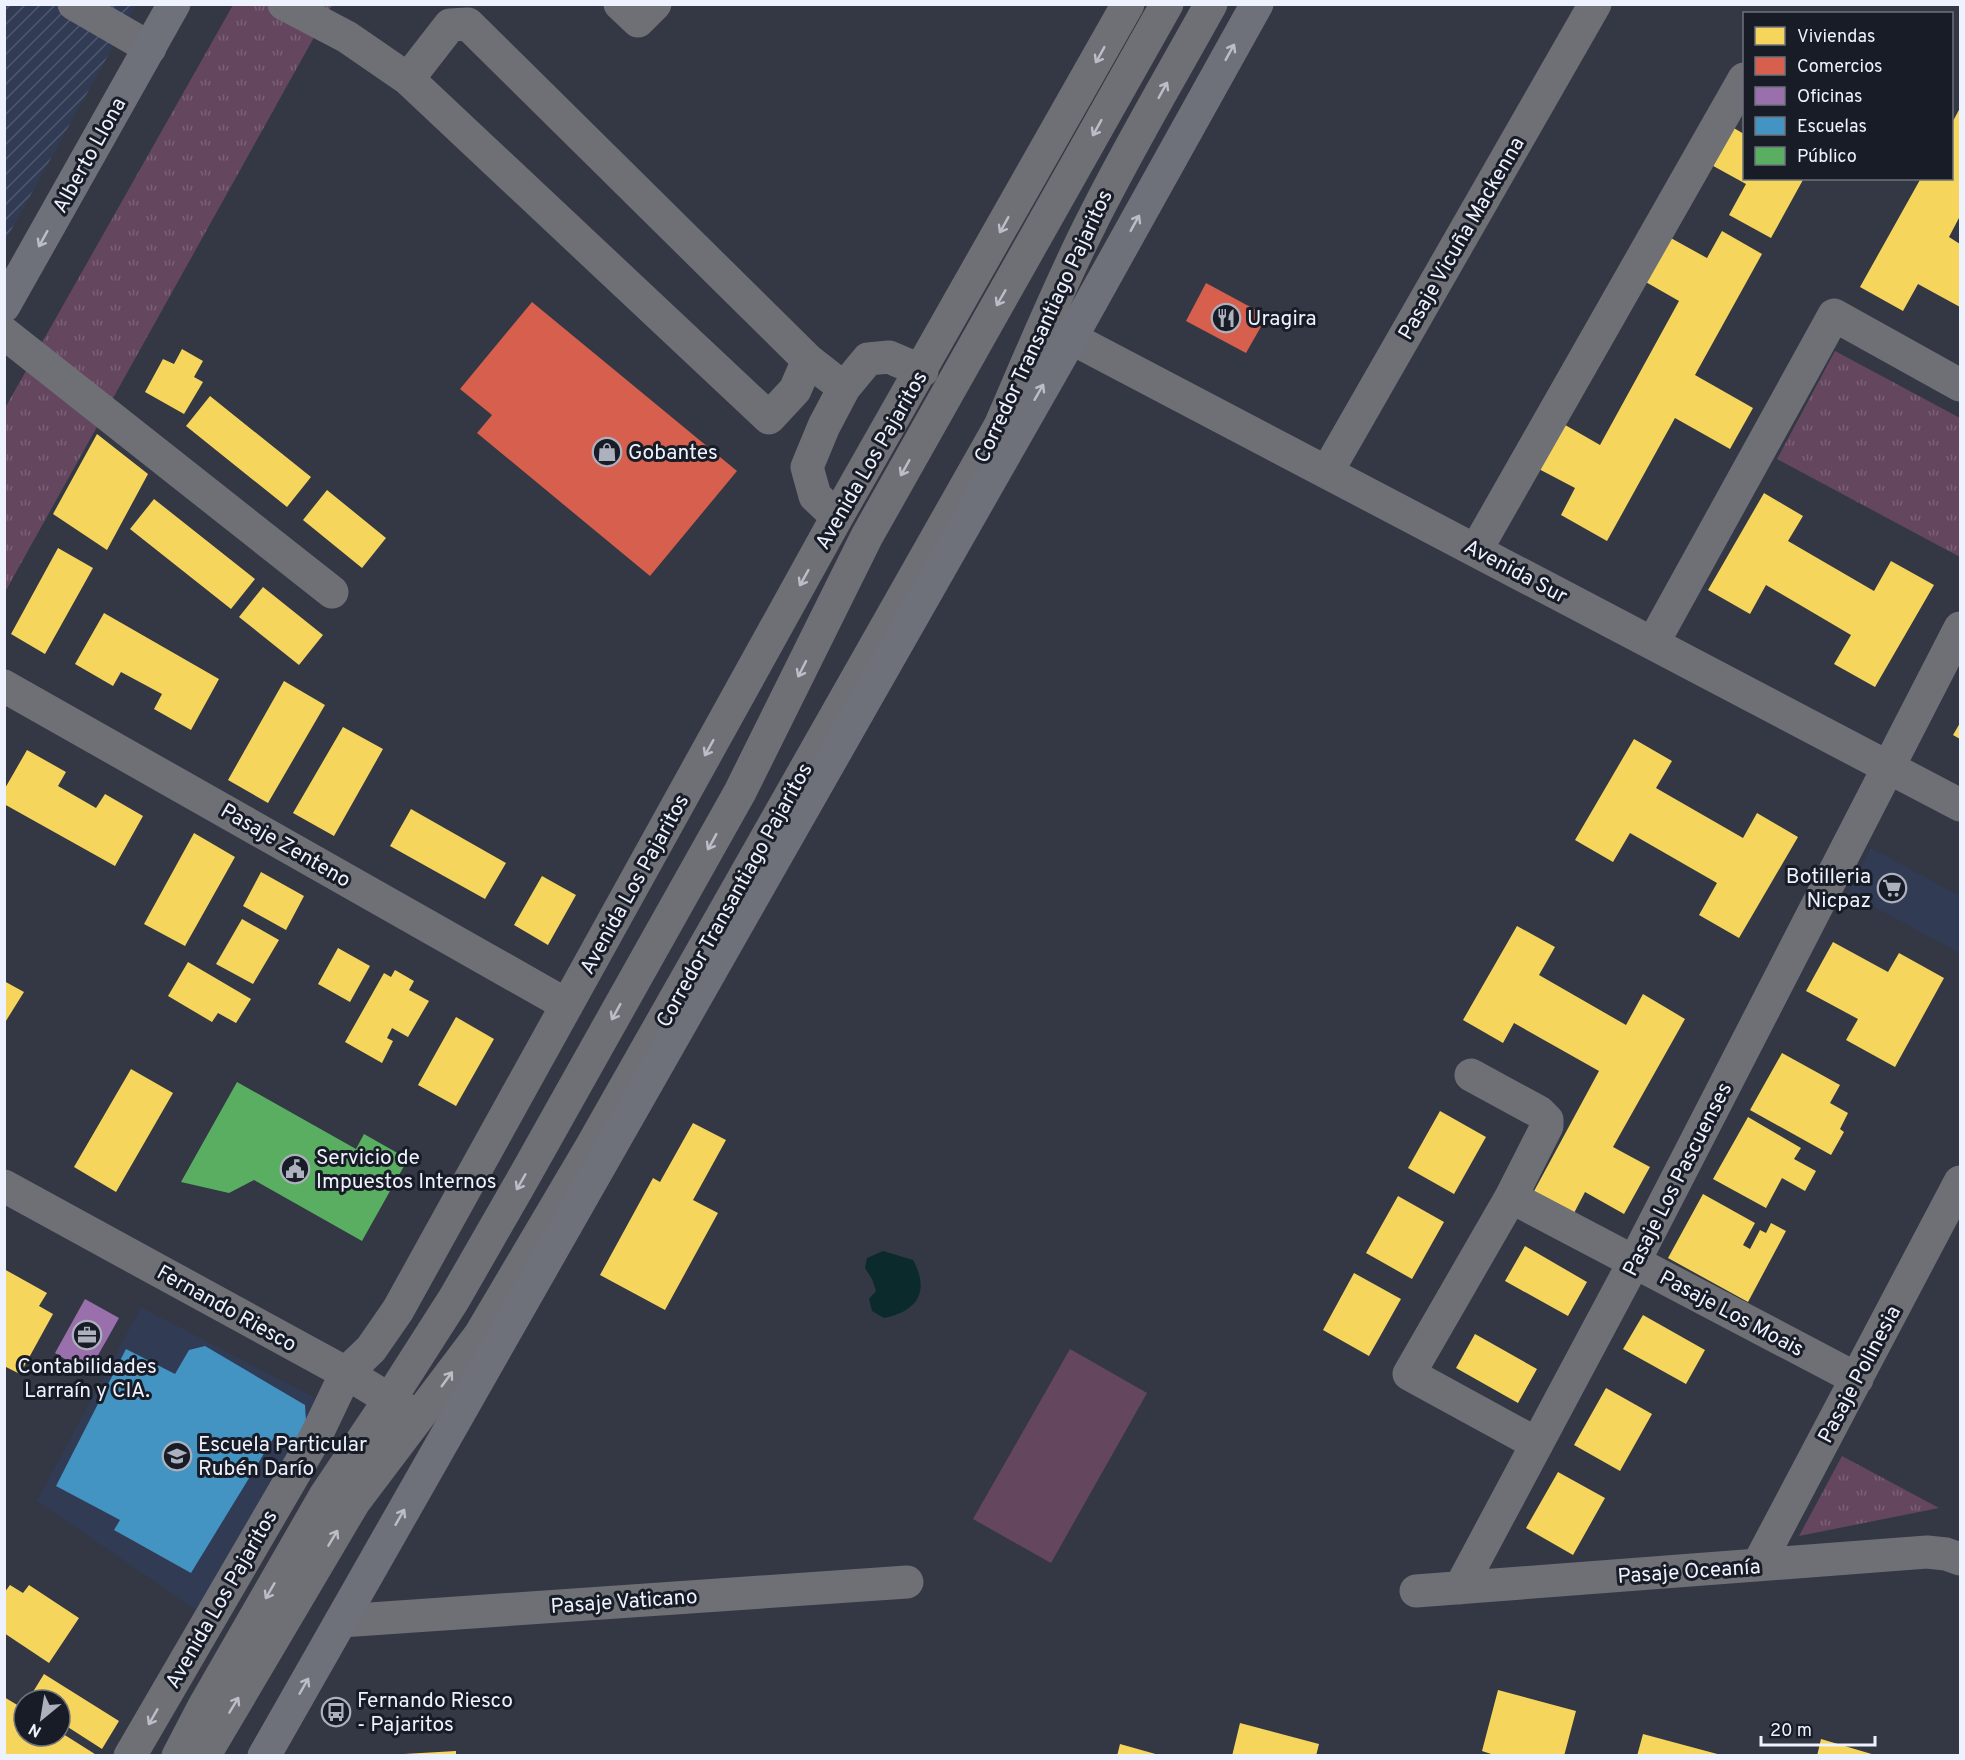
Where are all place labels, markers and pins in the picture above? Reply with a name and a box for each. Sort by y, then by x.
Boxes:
restaurant icon: Uragira [1210,302,1242,334]
place label: Uragira [1247,306,1317,333]
shop icon: Gobantes [591,436,623,468]
place label: Gobantes [628,440,718,467]
place label: Botilleria Nicpaz [1786,864,1871,915]
supermarket icon: Botilleria Nicpaz [1876,872,1908,904]
place label: Servicio de Impuestos Internos [316,1145,497,1196]
public building icon: Servicio de Impuestos Internos [279,1153,311,1185]
office icon: Contabilidades Larraín y CIA. [71,1319,103,1351]
place label: Contabilidades Larraín y CIA. [17,1354,157,1405]
place label: Escuela Particular Rubén Darío [198,1432,367,1483]
school or university icon: Escuela Particular Rubén Darío [161,1440,193,1472]
place label: Fernando Riesco - Pajaritos [357,1688,513,1739]
bus stop icon: Fernando Riesco - Pajaritos [320,1696,352,1728]

